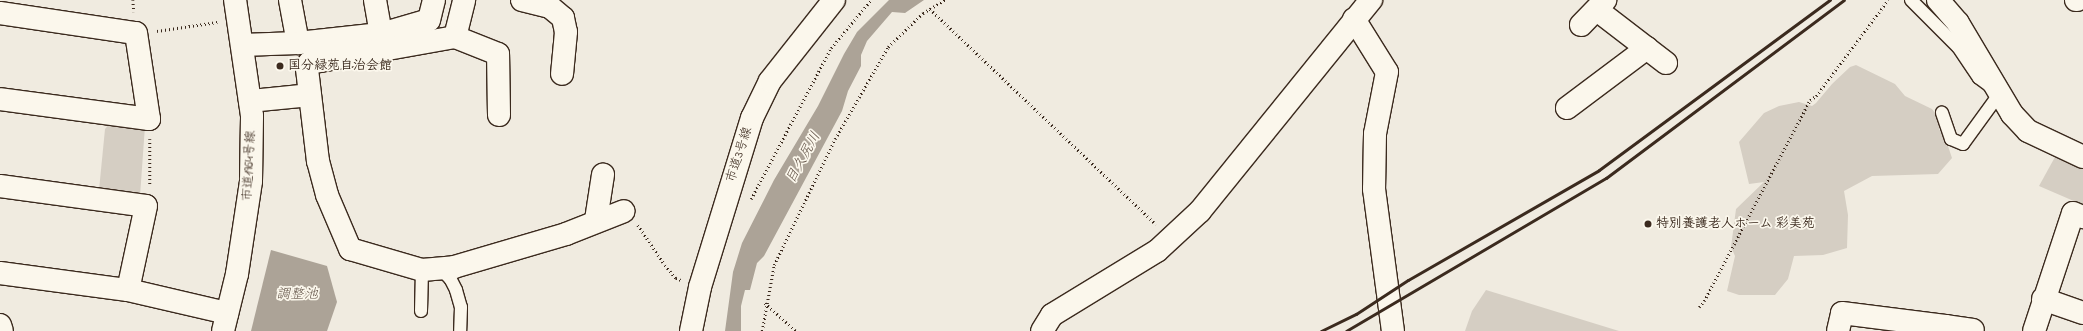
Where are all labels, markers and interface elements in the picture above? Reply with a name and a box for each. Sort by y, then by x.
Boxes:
place label: 国分緑苑自治会館 [288,58,392,74]
marker: 国分緑苑自治会館 [275,61,285,71]
street label: 市道3号線 [724,125,756,185]
water label: 目久尻川 [783,129,825,187]
street label: 市道1964号線 [240,130,260,202]
place label: 特別養護老人ホーム 彩美苑 [1656,216,1815,232]
marker: 特別養護老人ホーム 彩美苑 [1643,219,1653,229]
water label: 調整池 [276,287,318,303]

